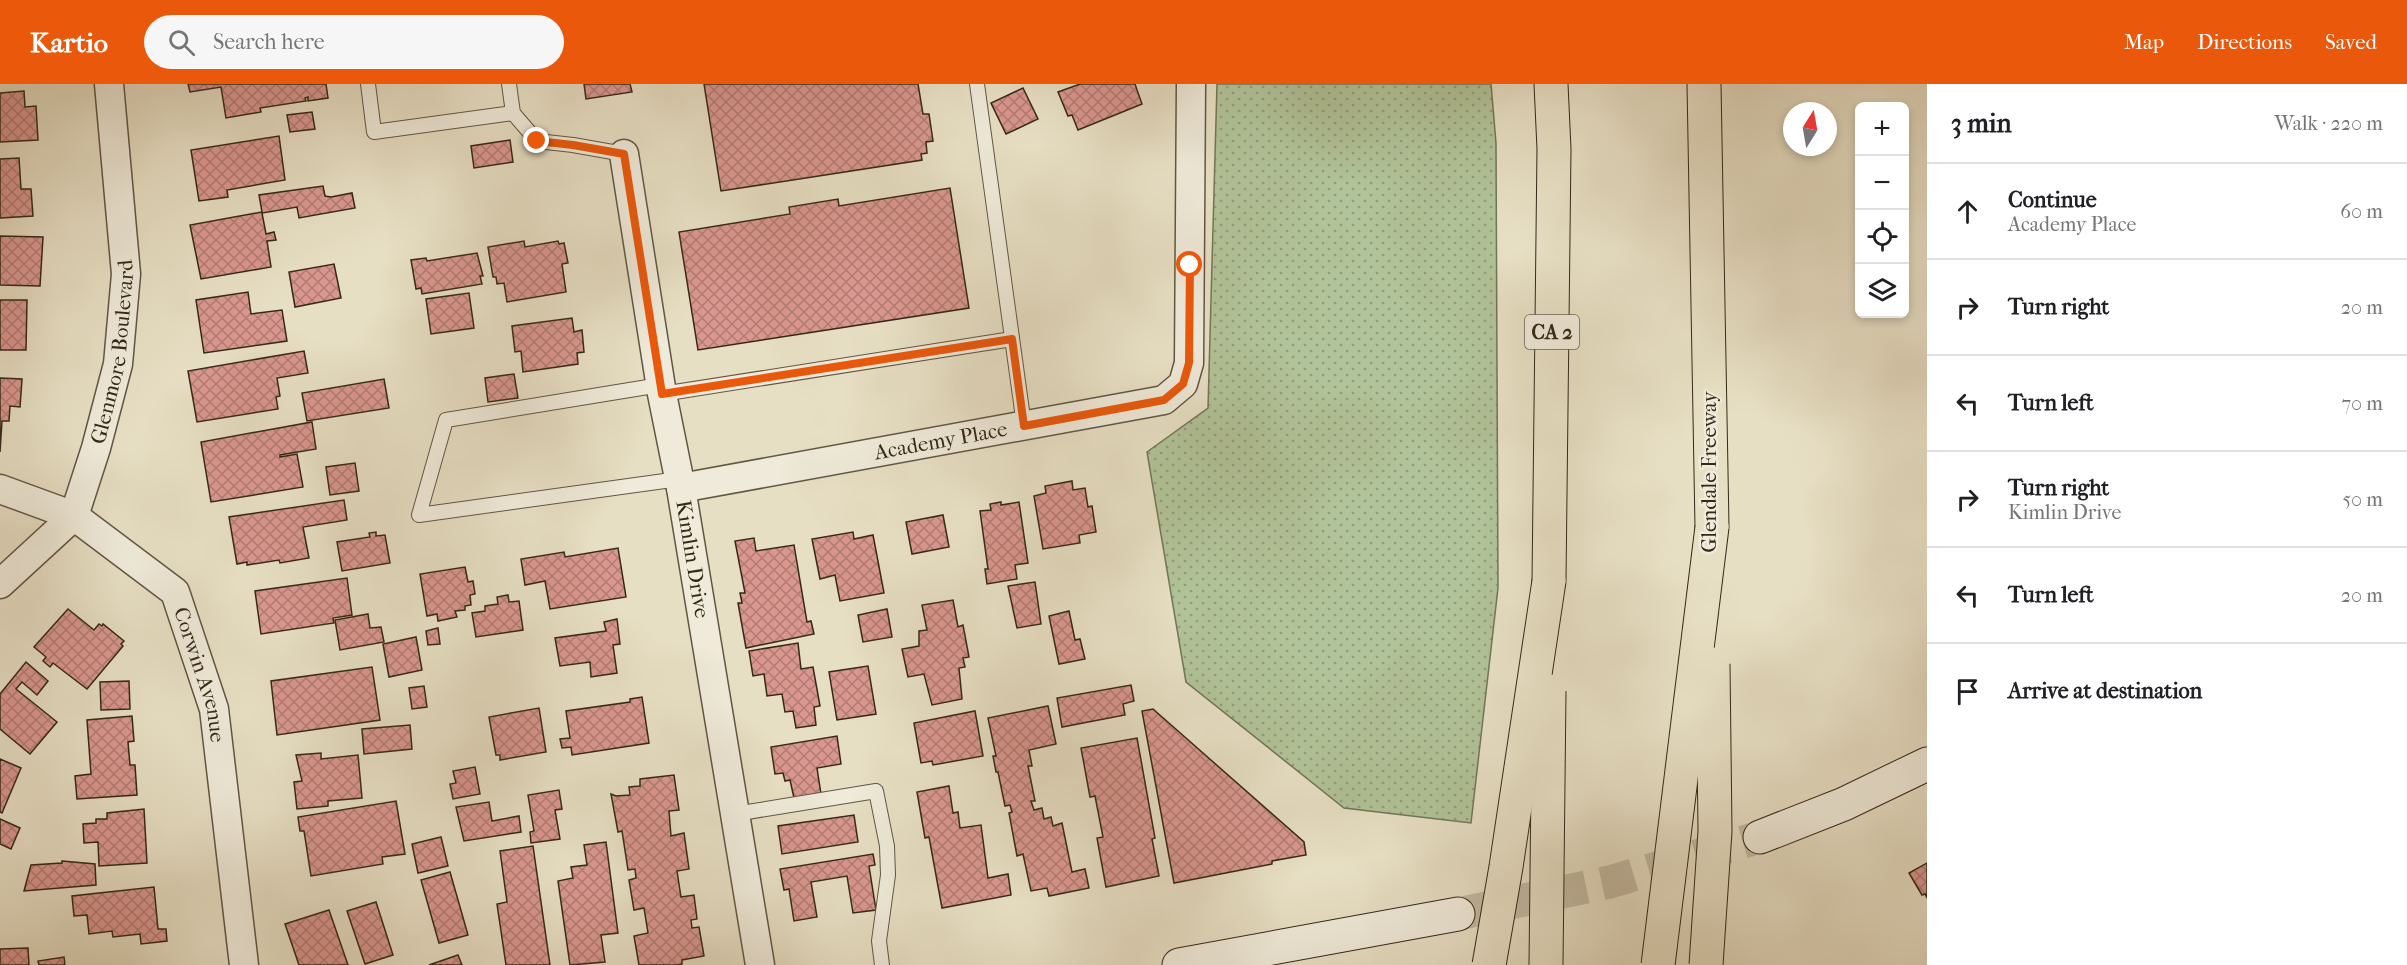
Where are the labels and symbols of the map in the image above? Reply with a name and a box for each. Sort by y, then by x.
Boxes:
north arrow [1783,102,1837,156]
route end [523,127,549,153]
route start [1176,251,1202,277]
street label: Glenmore Boulevard [86,258,138,447]
road number: CA 2 [1525,315,1579,349]
street label: Glendale Freeway [1697,391,1721,553]
street label: Academy Place [871,417,1009,465]
street label: Kimlin Drive [671,498,714,620]
street label: Corwin Avenue [169,604,230,744]

